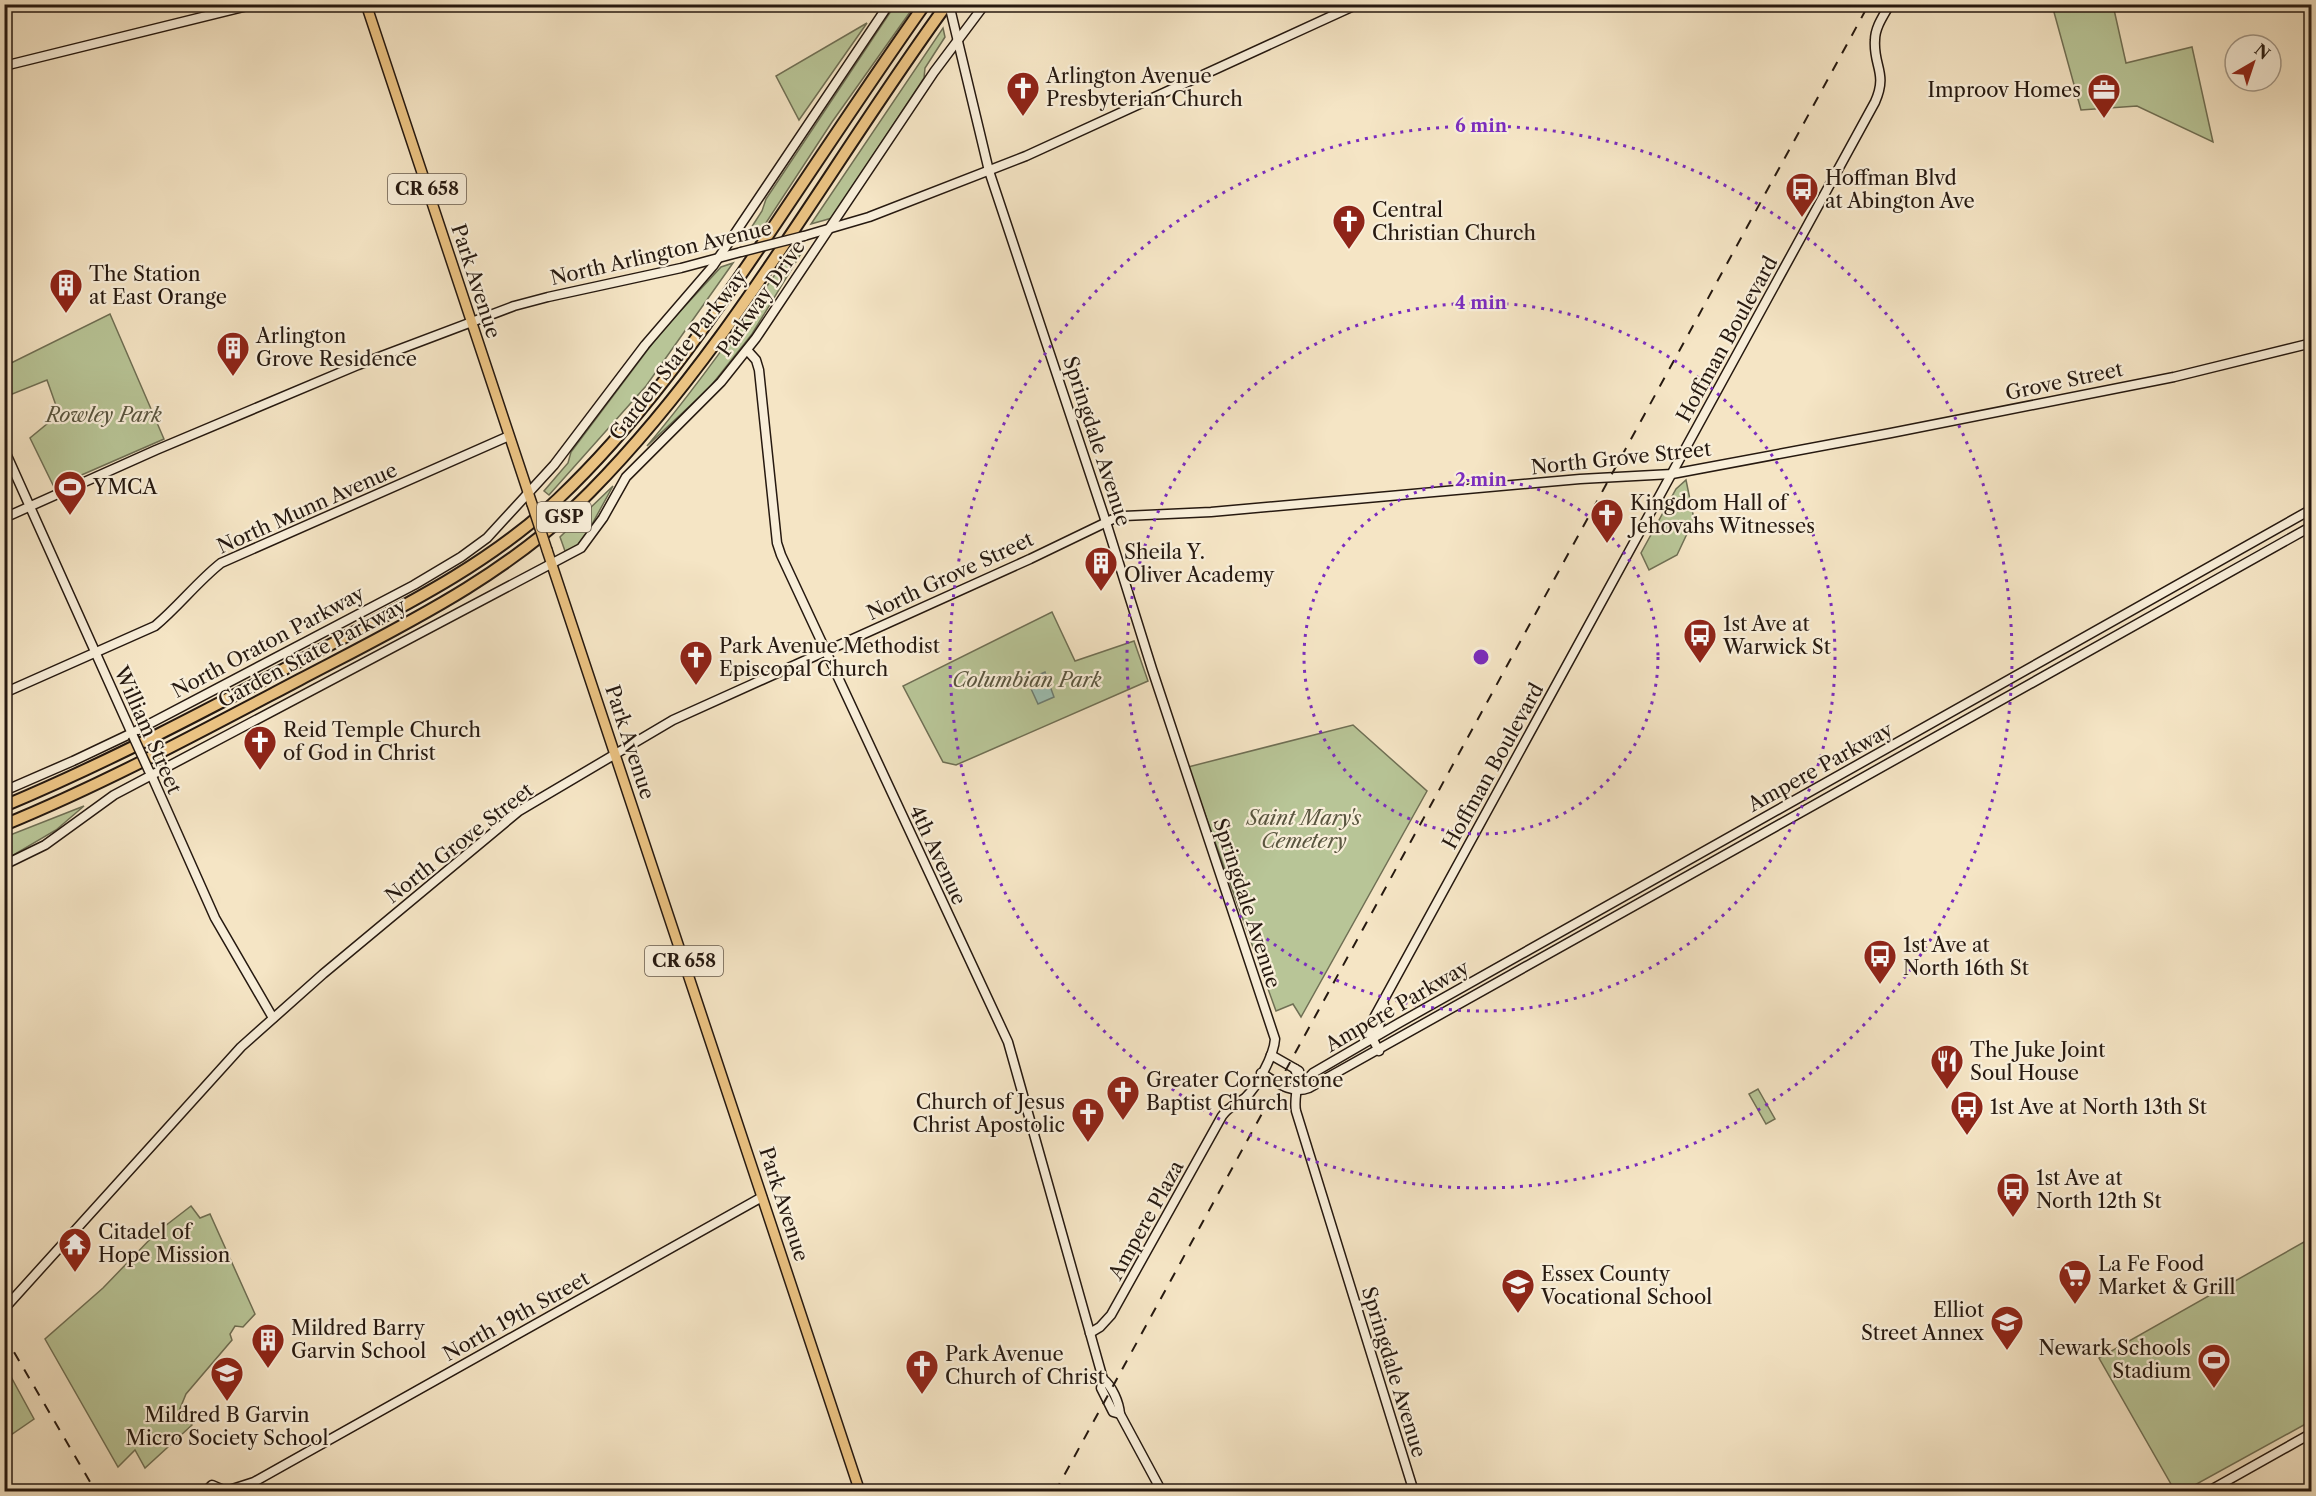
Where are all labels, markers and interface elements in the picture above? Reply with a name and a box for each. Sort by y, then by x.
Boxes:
north arrow [2223,33,2283,93]
text: N [2251,39,2274,64]
place label: Arlington Avenue Presbyterian Church [1045,64,1243,111]
church icon: Arlington Avenue Presbyterian Church [1005,70,1041,117]
office icon: Improov Homes [2086,72,2122,119]
place label: Improov Homes [1927,78,2081,102]
text: 6 min [1455,115,1508,137]
place label: Hoffman Blvd at Abington Ave [1825,166,1975,213]
bus stop icon: Hoffman Blvd at Abington Ave [1784,171,1820,218]
road number: CR 658 [388,174,466,204]
place label: Central Christian Church [1372,198,1537,245]
church icon: Central Christian Church [1331,203,1367,250]
street label: North Arlington Avenue [548,216,774,290]
street label: Park Avenue [446,221,506,341]
street label: Parkway Drive [712,235,810,361]
street label: Hoffman Boulevard [1671,252,1783,426]
place label: The Station at East Orange [89,262,227,309]
street label: Garden State Parkway [604,264,752,445]
building icon: The Station at East Orange [48,267,84,314]
text: 4 min [1455,292,1508,314]
place label: Arlington Grove Residence [255,324,417,371]
building icon: Arlington Grove Residence [215,330,251,377]
street label: Springdale Avenue [1058,353,1136,529]
street label: Grove Street [2003,357,2125,405]
park label: Rowley Park [44,403,163,427]
street label: North Grove Street [1530,437,1712,479]
street label: North Munn Avenue [213,457,401,559]
sports icon: YMCA [52,469,88,516]
text: 2 min [1455,469,1508,491]
place label: YMCA [92,475,159,499]
place label: Kingdom Hall of Jehovahs Witnesses [1627,491,1815,538]
church icon: Kingdom Hall of Jehovahs Witnesses [1589,497,1625,544]
road number: GSP [537,502,591,532]
street label: North Grove Street [863,527,1037,625]
place label: Sheila Y. Oliver Academy [1124,540,1275,587]
building icon: Sheila Y. Oliver Academy [1083,545,1119,592]
street label: North Oraton Parkway [168,581,369,703]
street label: Garden State Parkway [214,593,411,713]
place label: 1st Ave at Warwick St [1722,612,1831,659]
bus stop icon: 1st Ave at Warwick St [1682,617,1718,664]
place label: Park Avenue Methodist Episcopal Church [719,634,940,681]
church icon: Park Avenue Methodist Episcopal Church [678,639,714,686]
centre of rings [1471,647,1491,667]
street label: William Street [109,662,187,798]
park label: Columbian Park [952,668,1102,692]
street label: Hoffman Boulevard [1437,679,1549,853]
street label: Park Avenue [600,682,660,802]
street label: Ampere Parkway [1743,717,1897,817]
place label: Reid Temple Church of God in Christ [283,718,481,765]
church icon: Reid Temple Church of God in Christ [242,724,278,771]
street label: North Grove Street [380,778,538,908]
street label: 4th Avenue [905,802,971,908]
park label: Saint Mary's Cemetery [1246,806,1361,853]
street label: Springdale Avenue [1208,815,1286,991]
place label: 1st Ave at North 16th St [1903,933,2029,980]
bus stop icon: 1st Ave at North 16th St [1862,938,1898,985]
road number: CR 658 [645,946,723,976]
street label: Ampere Parkway [1320,955,1474,1057]
place label: The Juke Joint Soul House [1970,1038,2105,1085]
restaurant icon: The Juke Joint Soul House [1929,1043,1965,1090]
place label: Greater Cornerstone Baptist Church [1146,1068,1344,1115]
church icon: Greater Cornerstone Baptist Church [1105,1074,1141,1121]
bus stop icon: 1st Ave at North 13th St [1949,1089,1985,1136]
place label: Church of Jesus Christ Apostolic [913,1090,1065,1137]
place label: 1st Ave at North 13th St [1990,1095,2207,1119]
church icon: Church of Jesus Christ Apostolic [1070,1096,1106,1143]
street label: Park Avenue [754,1144,814,1264]
street label: Ampere Plaza [1103,1156,1189,1285]
place label: 1st Ave at North 12th St [2036,1166,2162,1213]
bus stop icon: 1st Ave at North 12th St [1995,1171,2031,1218]
place label: Citadel of Hope Mission [98,1220,231,1267]
temple icon: Citadel of Hope Mission [57,1226,93,1273]
place label: La Fe Food Market & Grill [2098,1252,2235,1299]
supermarket icon: La Fe Food Market & Grill [2057,1258,2093,1305]
place label: Essex County Vocational School [1540,1262,1712,1309]
street label: North 19th Street [439,1266,593,1366]
school or university icon: Essex County Vocational School [1500,1267,1536,1314]
street label: Springdale Avenue [1357,1284,1431,1460]
place label: Elliot Street Annex [1861,1298,1984,1345]
school or university icon: Elliot Street Annex [1989,1304,2025,1351]
place label: Mildred Barry Garvin School [291,1316,426,1363]
building icon: Mildred Barry Garvin School [250,1322,286,1369]
place label: Newark Schools Stadium [2038,1336,2191,1383]
place label: Park Avenue Church of Christ [945,1342,1105,1389]
sports icon: Newark Schools Stadium [2196,1342,2232,1389]
church icon: Park Avenue Church of Christ [904,1348,940,1395]
school or university icon: Mildred B Garvin Micro Society School [209,1355,245,1402]
place label: Mildred B Garvin Micro Society School [126,1403,329,1450]

